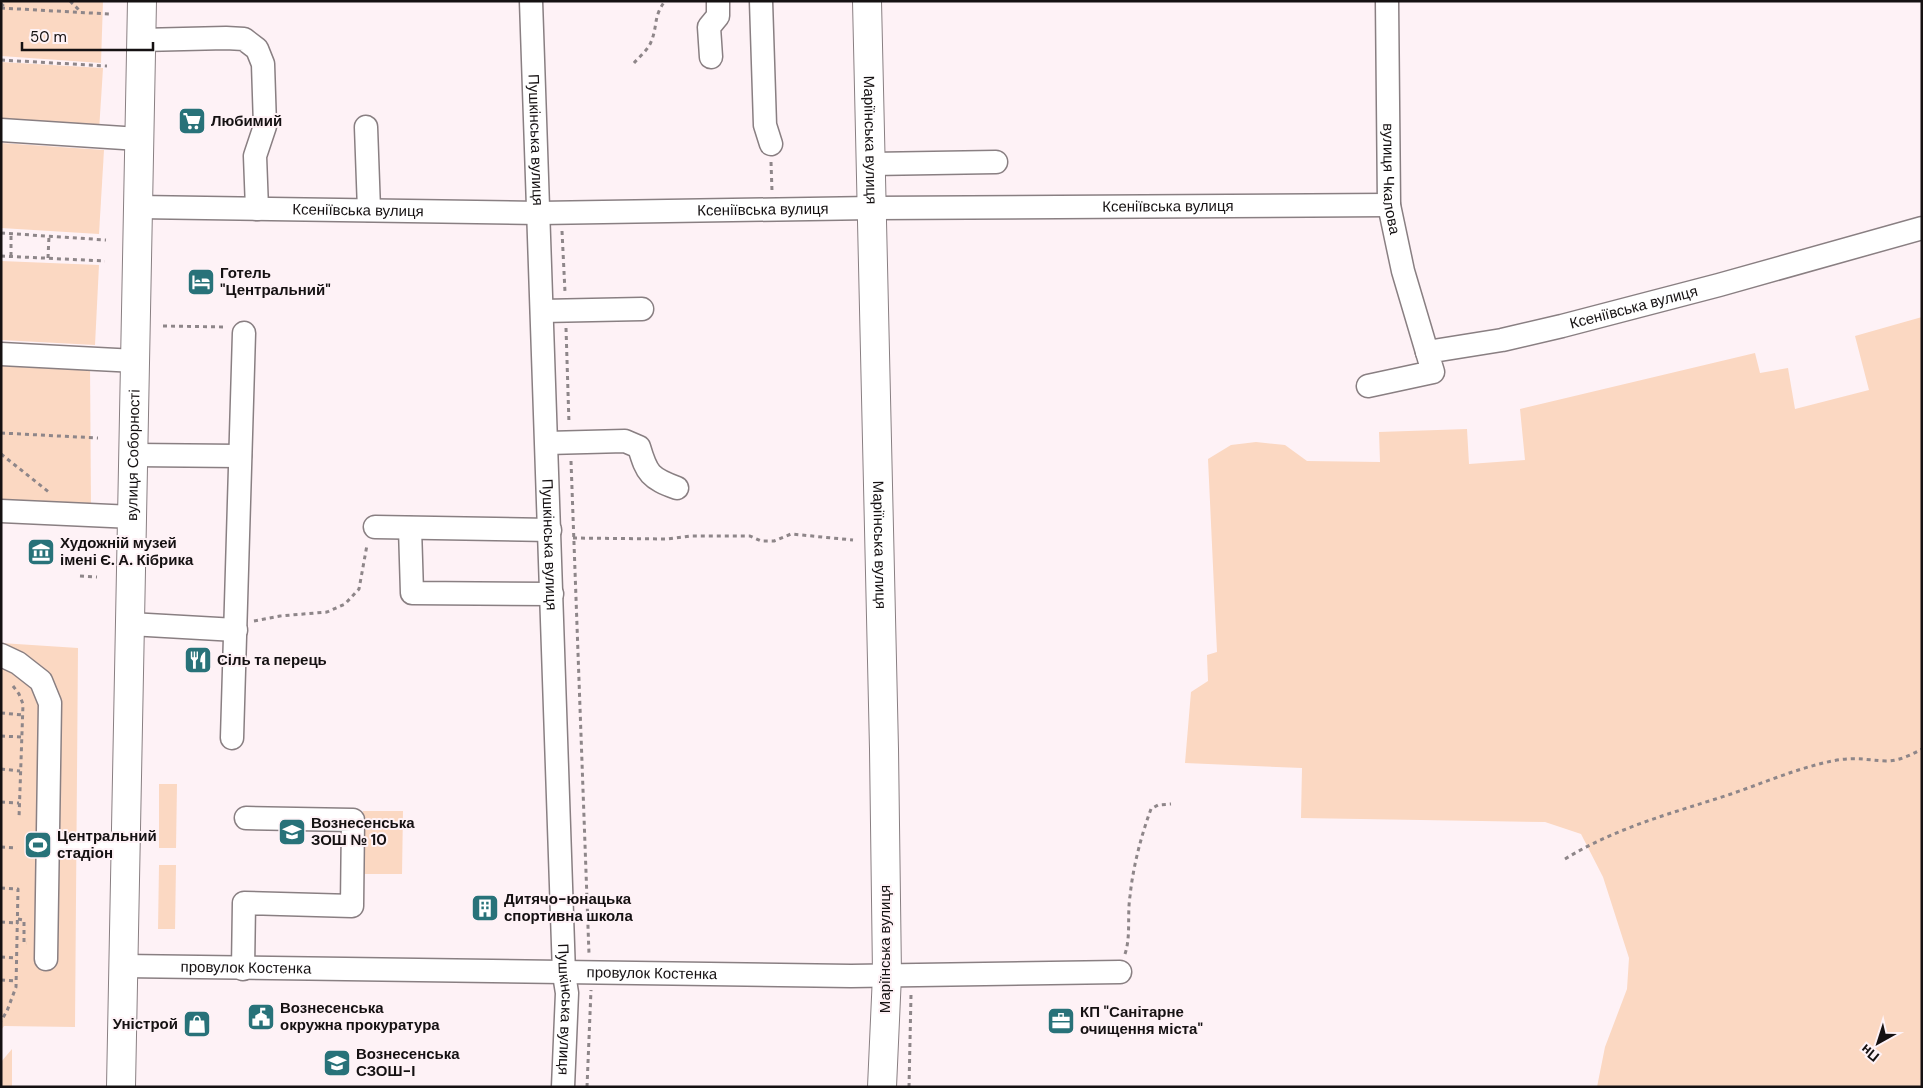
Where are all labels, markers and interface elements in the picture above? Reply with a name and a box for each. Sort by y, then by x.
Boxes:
scale bar [22,20,154,52]
text: 50 m [30,27,67,47]
street label: Пушкінська вулиця [523,74,548,206]
street label: Маріїнська вулиця [859,76,882,204]
supermarket icon: Любимий [177,106,207,136]
place label: Любимий [211,111,282,131]
street label: вулиця Чкалова [1378,123,1405,237]
street label: Ксеніївська вулиця [1102,196,1234,217]
street label: Ксеніївська вулиця [292,199,424,221]
street label: Ксеніївська вулиця [697,199,829,221]
place label: Готель "Центральний" [220,263,331,300]
hotel icon: Готель "Центральний" [186,267,216,297]
street label: Ксеніївська вулиця [1568,281,1700,334]
street label: вулиця Соборності [122,389,144,521]
street label: Пушкінська вулиця [537,478,562,611]
street label: Маріїнська вулиця [868,480,891,609]
place label: Художній музей імені Є. А. Кібрика [60,533,194,570]
museum icon: Художній музей імені Є. А. Кібрика [26,537,56,567]
restaurant icon: Сіль та перець [183,645,213,675]
place label: Сіль та перець [217,650,327,670]
place label: Вознесенська ЗОШ № 10 [311,813,415,850]
school or university icon: Вознесенська ЗОШ № 10 [277,817,307,847]
place label: Центральний стадіон [57,826,157,863]
sports icon: Центральний стадіон [23,830,53,860]
street label: Маріїнська вулиця [875,885,895,1013]
place label: Дитячо-юнацька спортивна школа [504,889,633,926]
building icon: Дитячо-юнацька спортивна школа [470,893,500,923]
street label: Пушкінська вулиця [553,943,577,1075]
street label: провулок Костенка [181,957,312,979]
street label: провулок Костенка [586,962,718,984]
place label: Вознесенська окружна прокуратура [280,998,440,1035]
public building icon: Вознесенська окружна прокуратура [246,1002,276,1032]
place label: КП "Санітарне очищення міста" [1080,1002,1203,1039]
office icon: КП "Санітарне очищення міста" [1046,1006,1076,1036]
shop icon: Уністрой [182,1009,212,1039]
place label: Уністрой [113,1014,178,1034]
north arrow [1853,1018,1903,1068]
text: Пн [1857,1040,1883,1066]
place label: Вознесенська СЗОШ-І [356,1044,460,1081]
school or university icon: Вознесенська СЗОШ-І [322,1048,352,1078]

